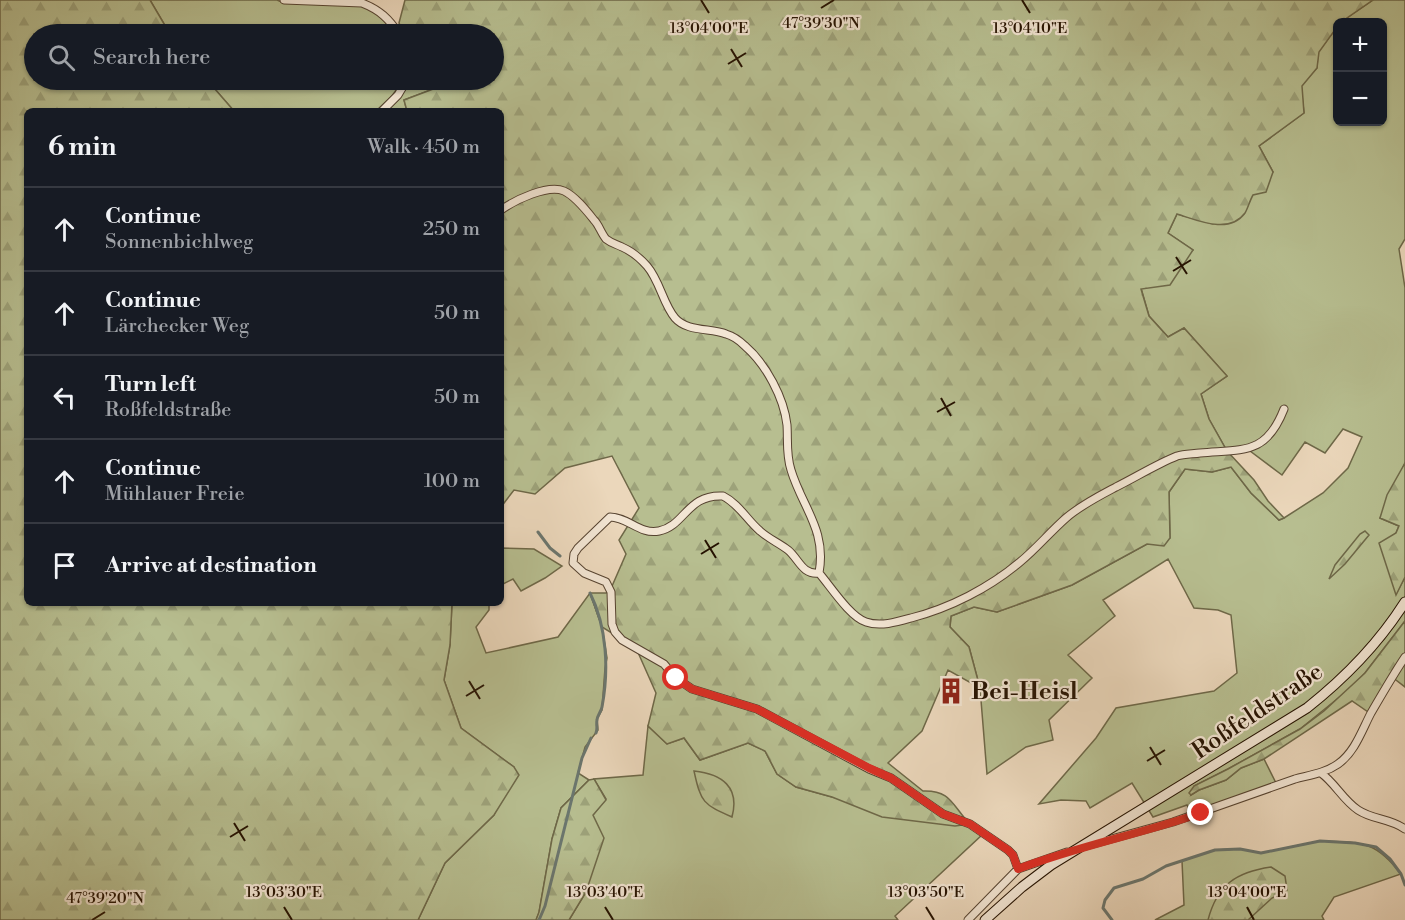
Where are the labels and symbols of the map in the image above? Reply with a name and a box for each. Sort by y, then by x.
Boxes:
text: 47°39'30"N [782,14,860,33]
text: 13°04'00"E [670,19,748,38]
text: 13°04'10"E [993,19,1067,38]
street label: Roßfeldstraße [1186,657,1329,767]
route start [662,664,688,690]
building icon: Bei-Heisl [936,676,966,706]
place label: Bei-Heisl [971,677,1078,707]
route end [1187,799,1213,825]
text: 13°03'30"E [246,883,322,902]
text: 13°03'40"E [567,883,643,902]
text: 13°03'50"E [888,883,964,902]
text: 13°04'00"E [1208,883,1286,902]
text: 47°39'20"N [66,889,144,908]

